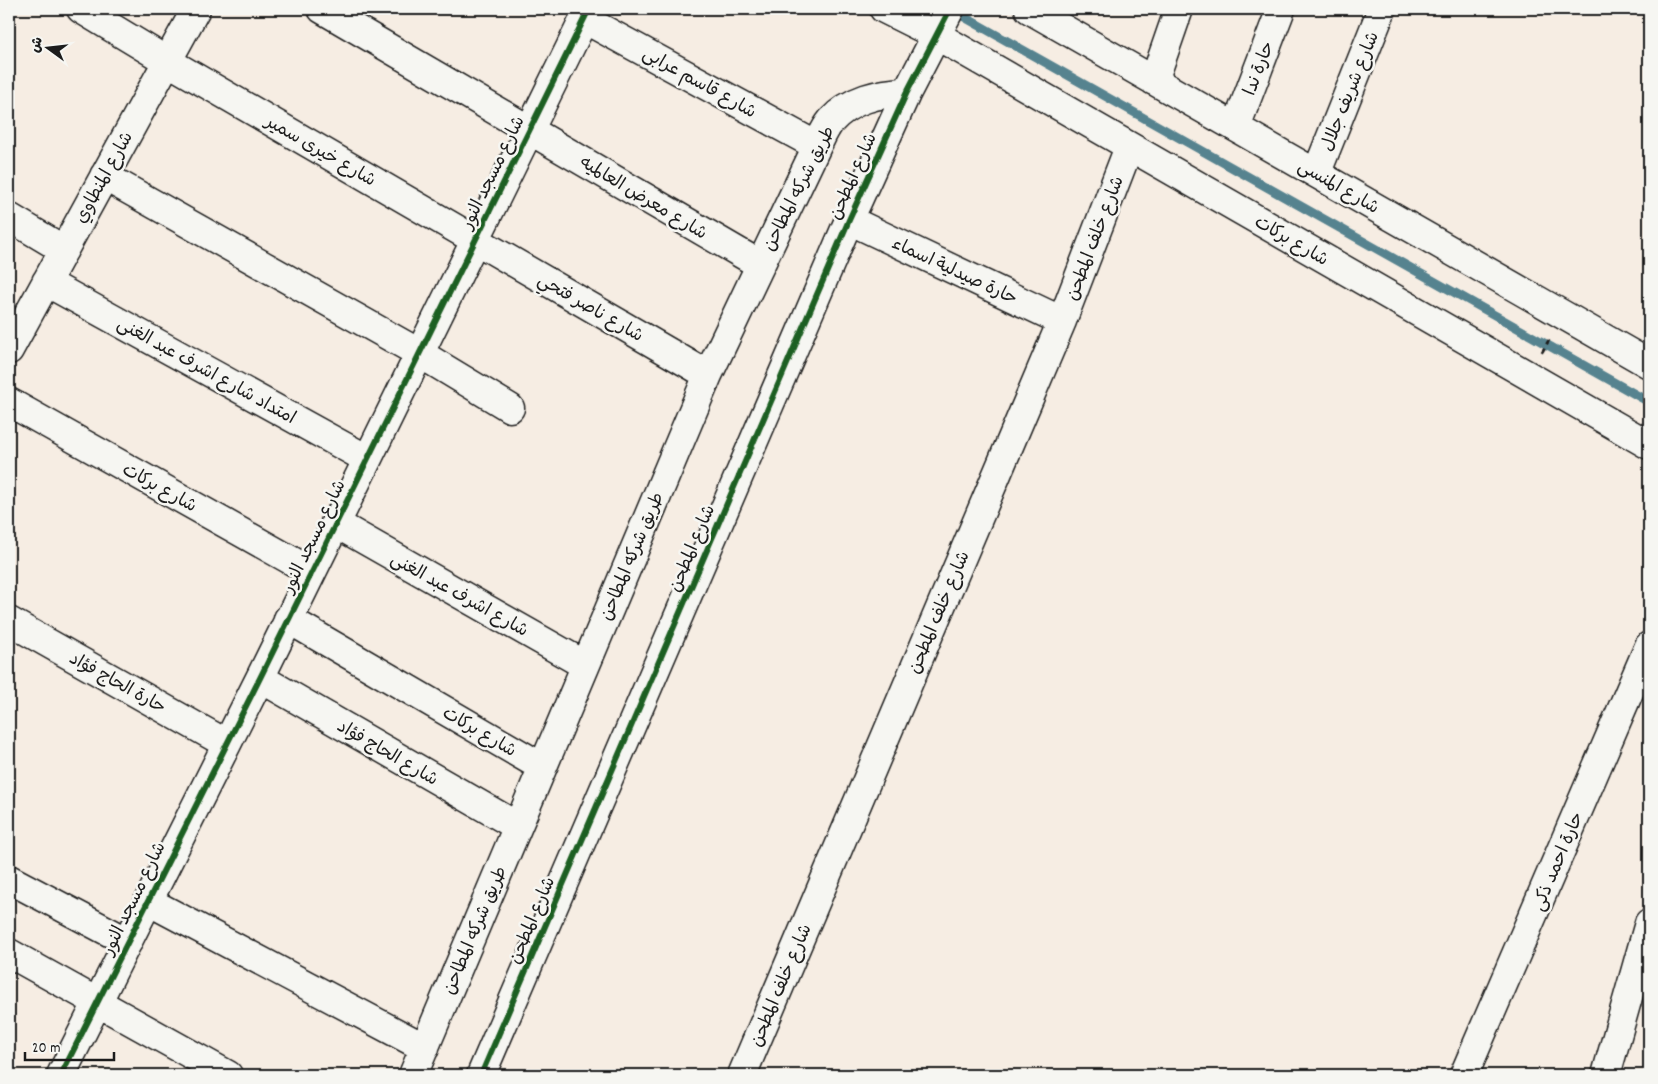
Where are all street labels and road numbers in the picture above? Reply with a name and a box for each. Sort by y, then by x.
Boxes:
street label: شارع شريف جلال [1316,28,1387,156]
street label: حارة ندا [1239,38,1282,100]
street label: شارع قاسم عرابى [637,43,760,126]
street label: شارع خيرى سمير [258,109,380,194]
street label: شارع مسجد النور [455,112,532,236]
street label: طريق شركه المطاحن [758,122,843,256]
street label: شارع المنطاوي [70,128,141,229]
street label: شارع المطحن [824,130,885,224]
street label: شارع معرض العالميه [574,151,711,247]
street label: شارع المنسى [1292,155,1383,222]
street label: شارع خلف المطحن [1061,173,1132,305]
street label: شارع بركات [1249,211,1332,273]
street label: حارة صيدلية اسماء [887,232,1021,312]
street label: شارع ناصر فتحي [532,269,647,350]
street label: امتداد شارع اشرف عبد الغنى [112,313,300,432]
street label: شارع بركات [117,458,201,520]
street label: شارع مسجد النور [276,476,353,600]
street label: طريق شركه المطاحن [595,489,672,625]
street label: شارع المطحن [664,501,723,597]
street label: شارع اشرف عبد الغنى [385,548,532,645]
street label: شارع خلف المطحن [903,548,977,678]
street label: حارة الحاج فؤاد [64,647,170,721]
street label: شارع بركات [437,702,520,764]
street label: شارع الحاج فؤاد [332,715,442,793]
street label: حارة احمد ذكى [1527,809,1591,915]
street label: شارع مسجد النور [96,838,173,962]
street label: طريق شركه المطاحن [438,863,515,999]
street label: شارع المطحن [504,873,563,969]
street label: شارع خلف المطحن [745,921,819,1051]

